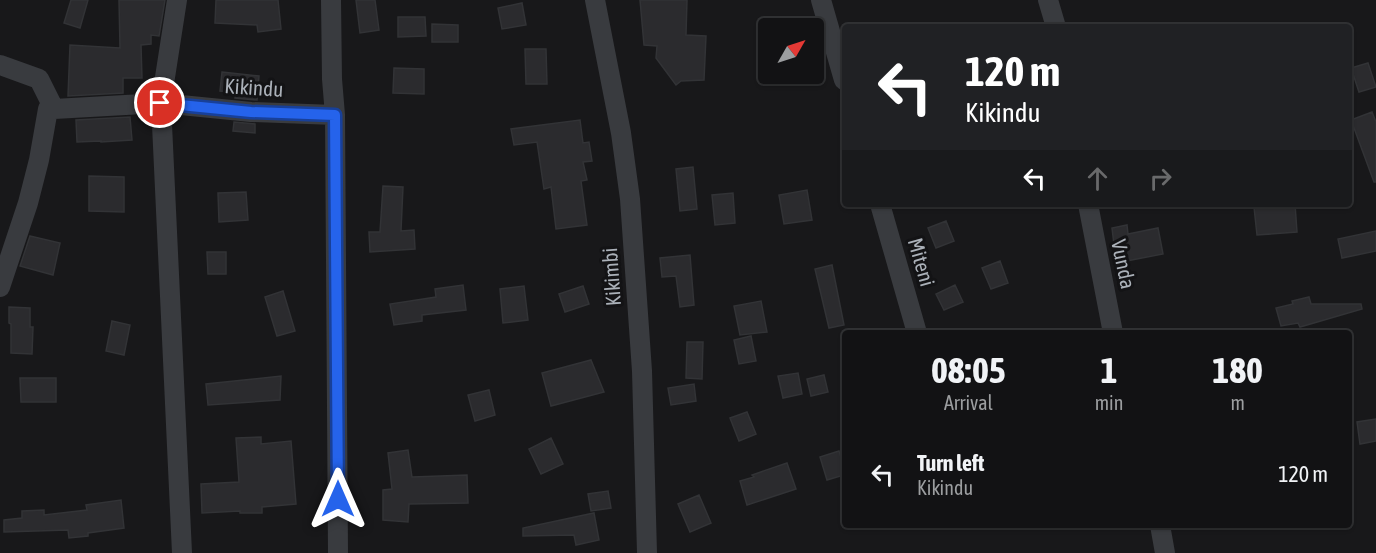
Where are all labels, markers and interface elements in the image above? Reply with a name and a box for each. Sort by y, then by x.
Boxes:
north arrow [758,18,824,84]
map controls [758,18,824,84]
text: 120 m [965,47,1060,95]
icon: left [866,48,944,126]
street label: Kikindu [224,73,284,101]
pin [134,77,185,128]
icon: arrive [143,86,176,119]
text: Kikindu [965,97,1041,128]
icon: left [1018,162,1051,195]
icon: ahead [1081,162,1114,195]
icon: right [1144,162,1177,195]
street label: Miteni [904,235,940,289]
street label: Vunda [1107,237,1141,291]
street label: Kikimbi [597,247,625,307]
text: 08:05 [931,349,1006,391]
text: 1 [1101,349,1117,391]
text: 180 [1212,349,1263,391]
text: Arrival [944,391,993,414]
text: min [1095,391,1123,414]
text: m [1230,391,1245,414]
text: Turn left [917,450,984,476]
icon: left [866,458,899,491]
text: 120 m [1278,461,1328,487]
position arrow [306,467,370,531]
text: Kikindu [917,476,973,499]

